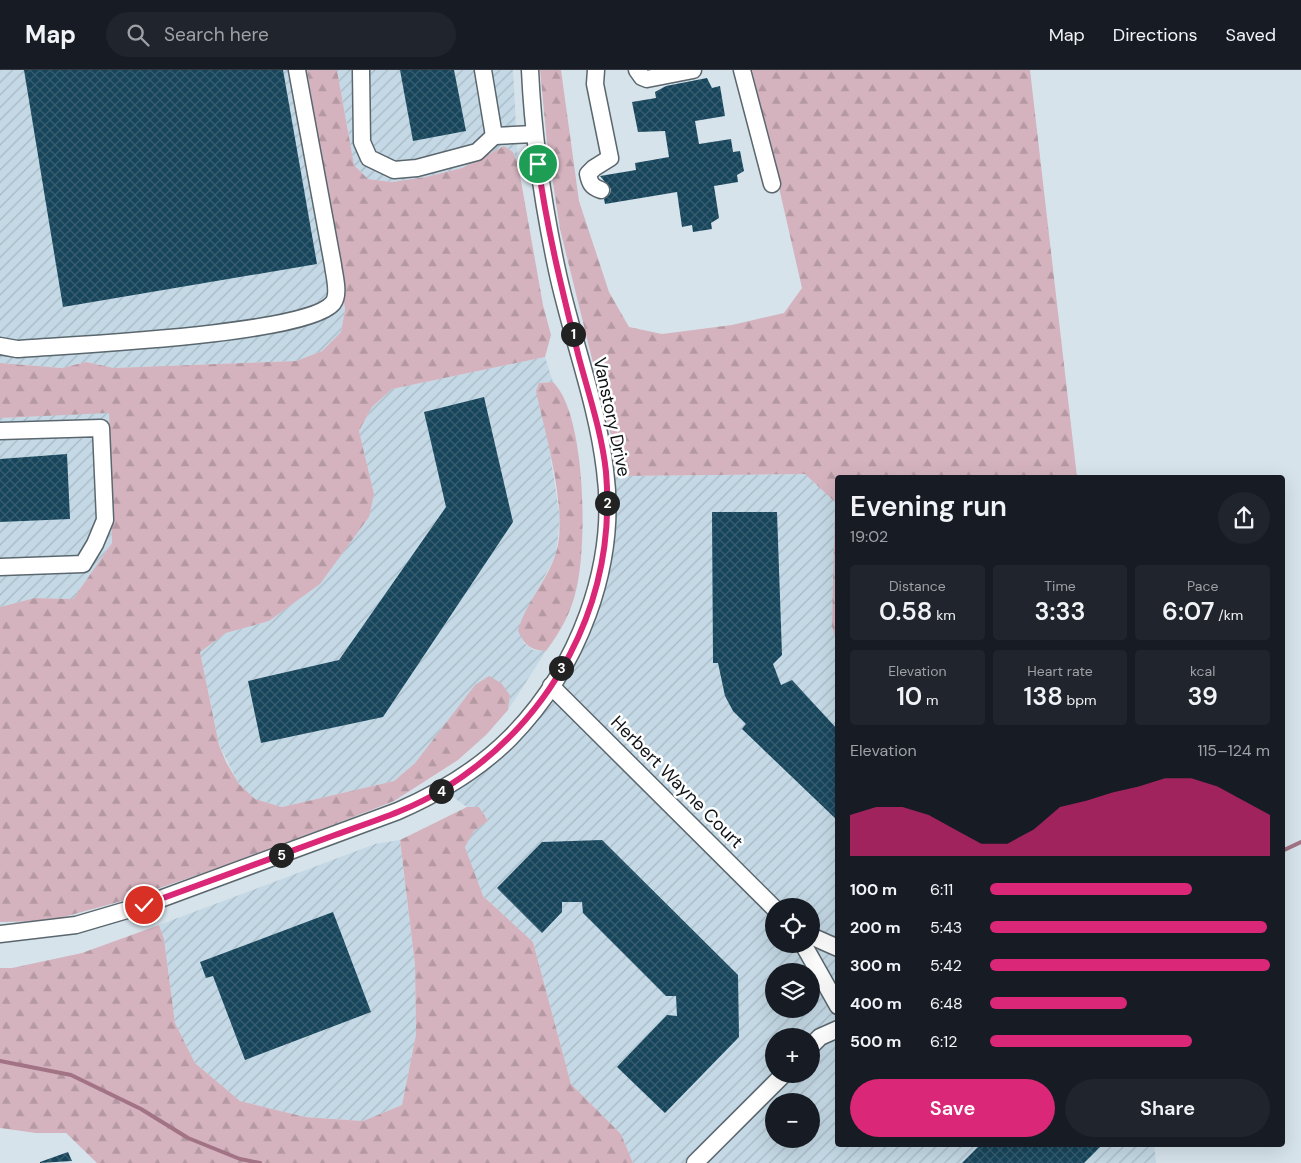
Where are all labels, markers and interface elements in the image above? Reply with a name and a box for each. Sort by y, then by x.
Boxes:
search box [106,12,456,57]
text: Map [25,19,76,50]
icon: search [124,21,152,49]
text: Search here [164,22,269,47]
text: Map [1049,23,1085,47]
text: Directions [1113,23,1198,47]
text: Saved [1226,23,1276,47]
pin [517,143,559,185]
icon: arrive [524,150,552,178]
pin: 1 [560,322,586,346]
text: 1 [571,325,576,343]
street label: Vanstory Drive [588,355,636,479]
text: Evening run [850,488,1007,525]
pin: 2 [594,490,620,516]
button: share [1218,492,1270,544]
text: 2 [603,494,612,512]
text: 19:02 [850,526,888,547]
text: Distance [889,577,946,595]
text: Time [1044,577,1076,595]
text: Pace [1187,577,1218,595]
text: 0.58 [879,595,932,628]
text: 3:33 [1035,595,1085,628]
text: 6:07 [1162,595,1215,628]
text: km [932,606,956,624]
text: /km [1215,606,1243,624]
pin: 3 [548,656,574,680]
text: 3 [557,659,566,677]
text: Elevation [888,662,947,680]
text: Heart rate [1027,662,1093,680]
text: kcal [1190,662,1215,680]
text: 10 [896,680,922,713]
text: 138 [1023,680,1063,713]
text: 39 [1188,680,1218,713]
text: m [922,691,939,709]
text: bpm [1063,691,1097,709]
street label: Herbert Wayne Court [606,711,748,853]
text: Elevation [850,740,917,761]
text: 115–124 m [1197,740,1270,761]
pin: 4 [428,778,454,804]
text: 4 [437,782,446,800]
pin: 5 [268,842,294,868]
text: 5 [277,846,286,864]
text: 100 m [850,879,897,900]
text: 6:11 [930,879,953,900]
pin [123,884,165,926]
icon: check [130,891,158,919]
map controls [765,898,820,1148]
button: locate [765,898,820,953]
text: 200 m [850,917,901,938]
text: 5:43 [930,917,962,938]
text: 300 m [850,955,901,976]
text: 5:42 [930,955,962,976]
button: layers [765,963,820,1018]
text: 400 m [850,993,902,1014]
text: 6:48 [930,993,963,1014]
button: + [765,1028,820,1083]
text: 500 m [850,1031,901,1052]
text: 6:12 [930,1031,958,1052]
button: Save [850,1079,1055,1137]
button: Share [1065,1079,1270,1137]
button: − [765,1093,820,1148]

